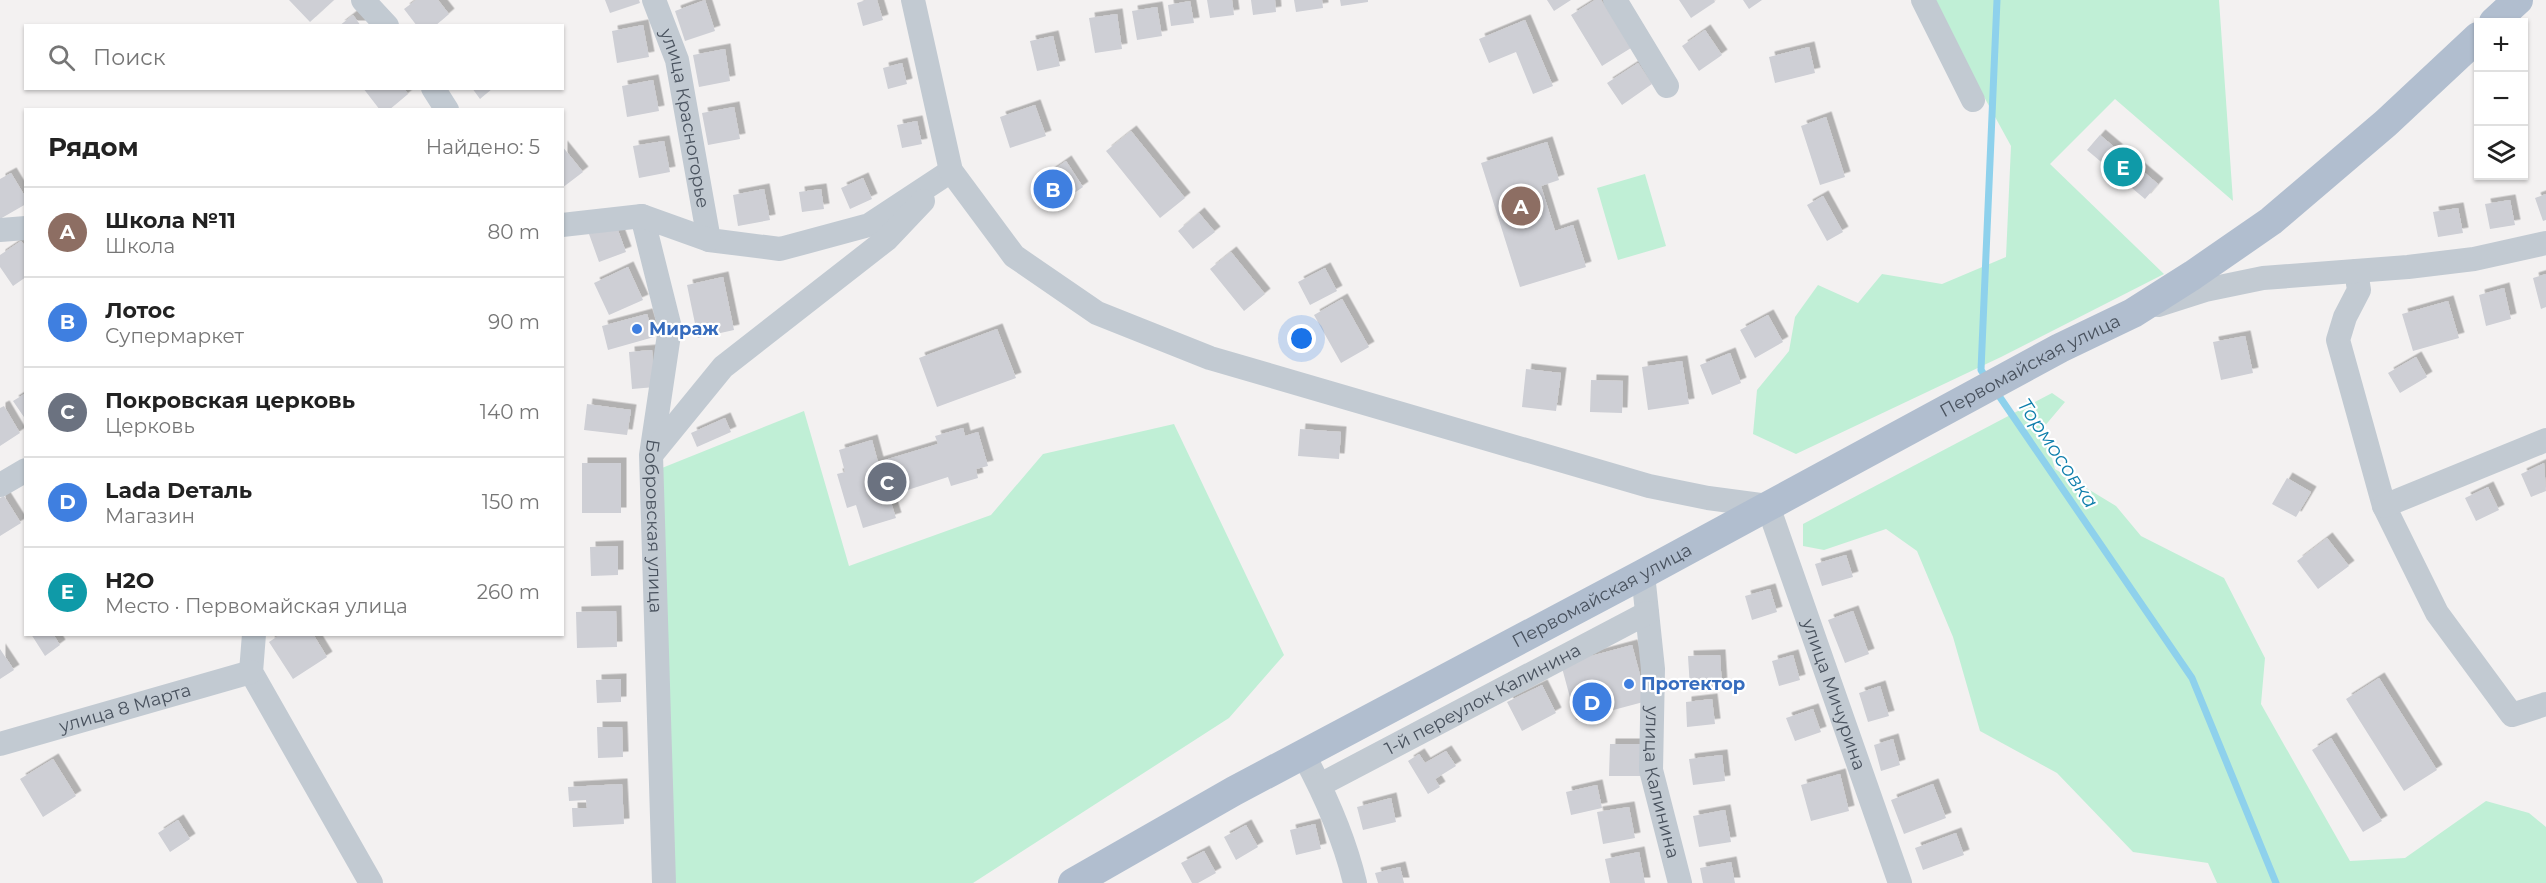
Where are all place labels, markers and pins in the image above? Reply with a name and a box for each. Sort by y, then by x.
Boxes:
pin: E [2104,144,2142,190]
pin: B [1034,166,1072,212]
pin: A [1502,184,1540,228]
place label: Мираж [649,318,719,340]
marker: Мираж [630,322,644,336]
pin: C [868,460,906,504]
place label: Протектор [1641,673,1745,695]
marker: Протектор [1622,677,1636,691]
pin: D [1572,680,1612,724]

